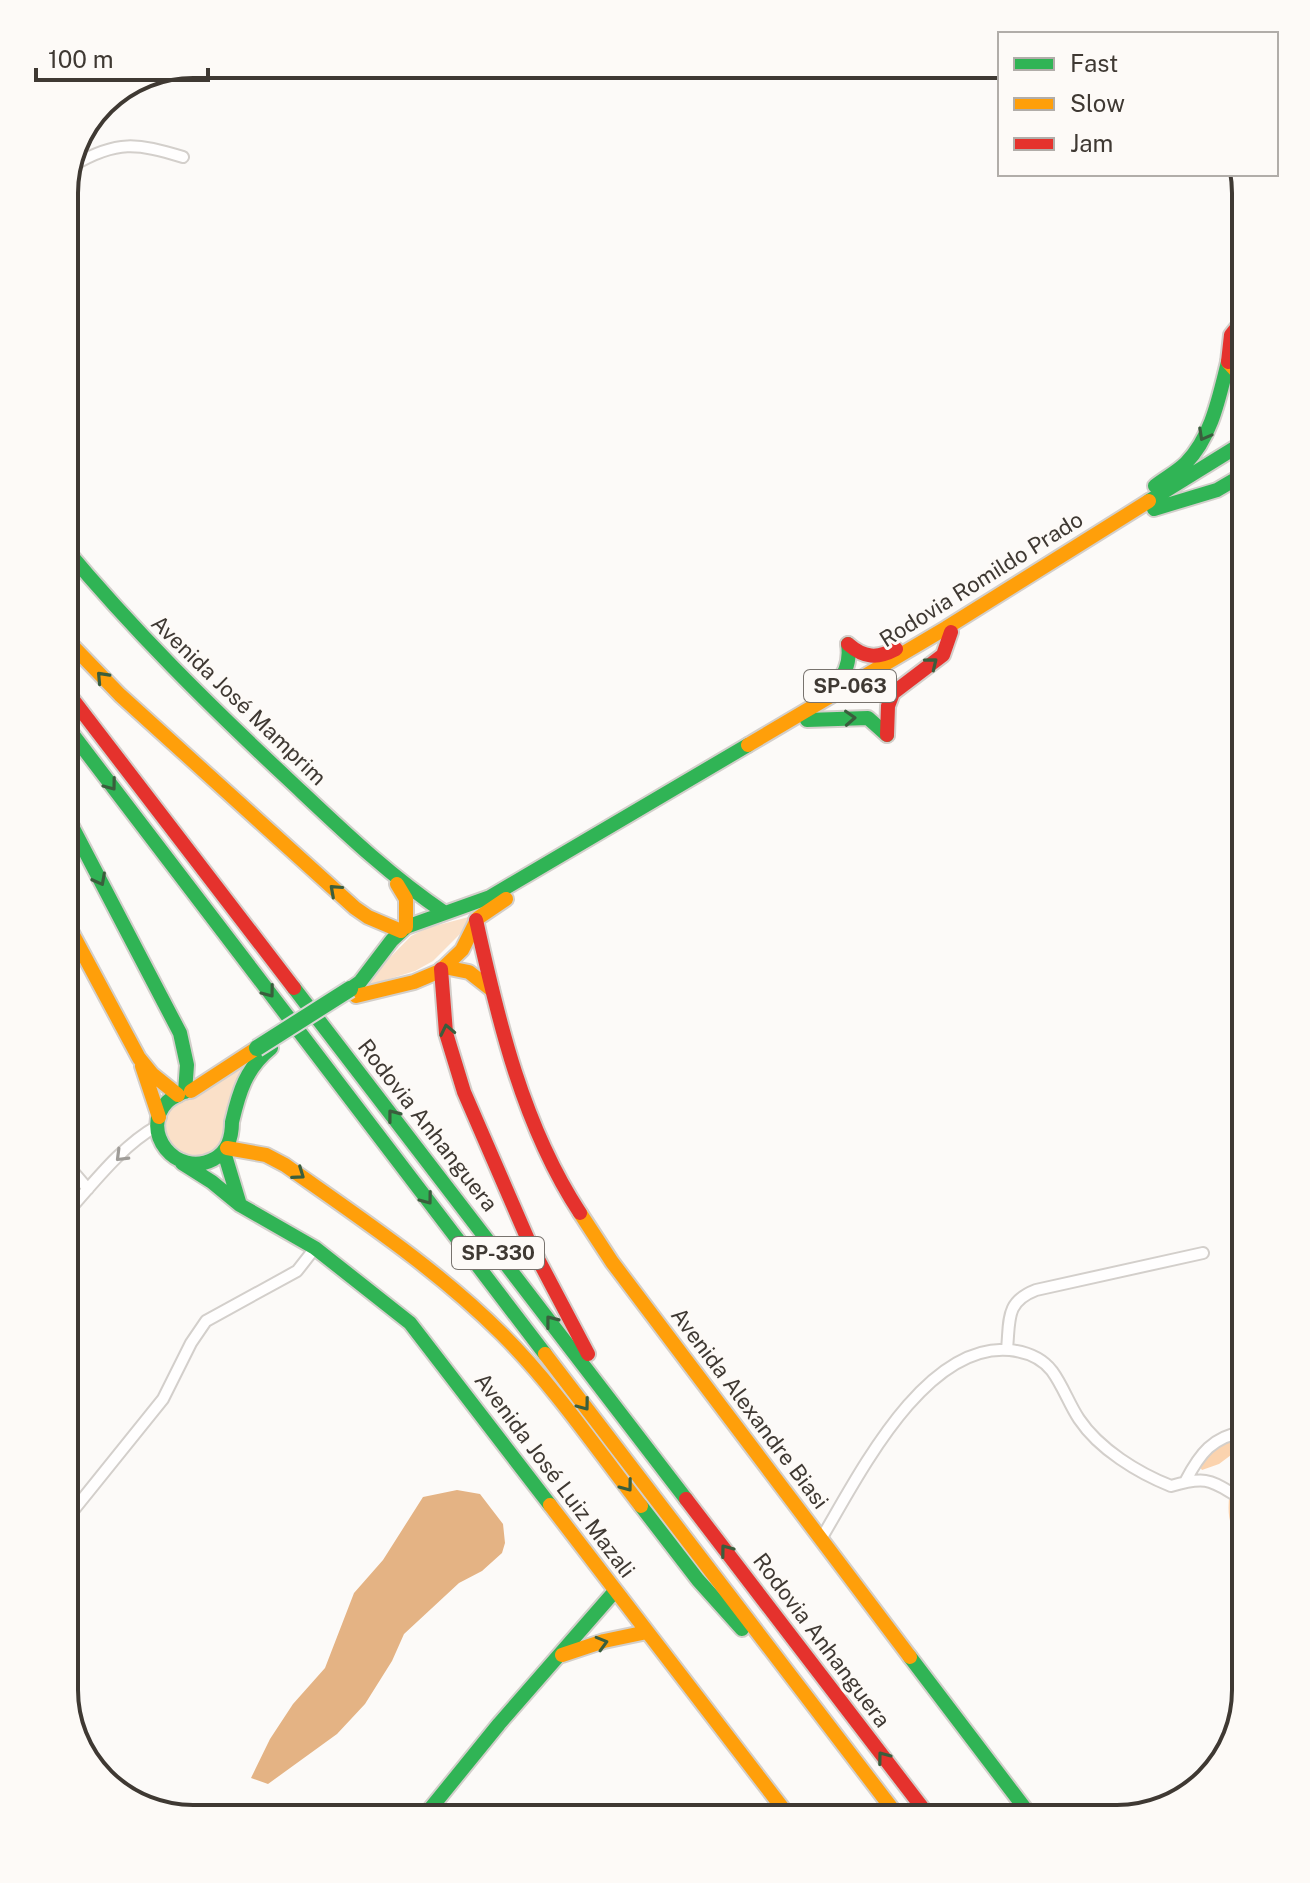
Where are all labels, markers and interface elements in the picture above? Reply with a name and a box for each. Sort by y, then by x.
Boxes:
scale bar [36,32,208,82]
legend [998,32,1278,176]
text: 100 m [48,45,114,73]
text: Fast [1070,49,1118,77]
text: Slow [1070,89,1125,117]
text: Jam [1070,129,1113,157]
one-way arrow [1198,426,1214,441]
street label: Rodovia Romildo Prado [875,506,1087,652]
street label: Avenida José Mamprim [146,610,332,790]
one-way arrow [923,658,938,672]
road number: SP-063 [804,670,896,702]
one-way arrow [97,672,112,686]
one-way arrow [844,710,857,727]
one-way arrow [102,776,116,791]
one-way arrow [91,871,106,886]
one-way arrow [330,886,345,900]
one-way arrow [260,983,274,998]
one-way arrow [439,1023,456,1036]
street label: Rodovia Anhanguera [353,1034,503,1216]
one-way arrow [388,1109,402,1124]
one-way arrow [116,1147,130,1161]
one-way arrow [290,1164,304,1179]
one-way arrow [417,1190,431,1204]
road number: SP-330 [452,1237,544,1269]
street label: Avenida Alexandre Biasi [666,1302,834,1514]
one-way arrow [547,1315,561,1330]
street label: Avenida José Luiz Mazali [470,1368,640,1582]
one-way arrow [575,1397,589,1411]
one-way arrow [617,1478,631,1492]
one-way arrow [721,1544,736,1559]
street label: Rodovia Anhanguera [748,1548,896,1732]
one-way arrow [595,1636,609,1652]
one-way arrow [879,1751,893,1766]

